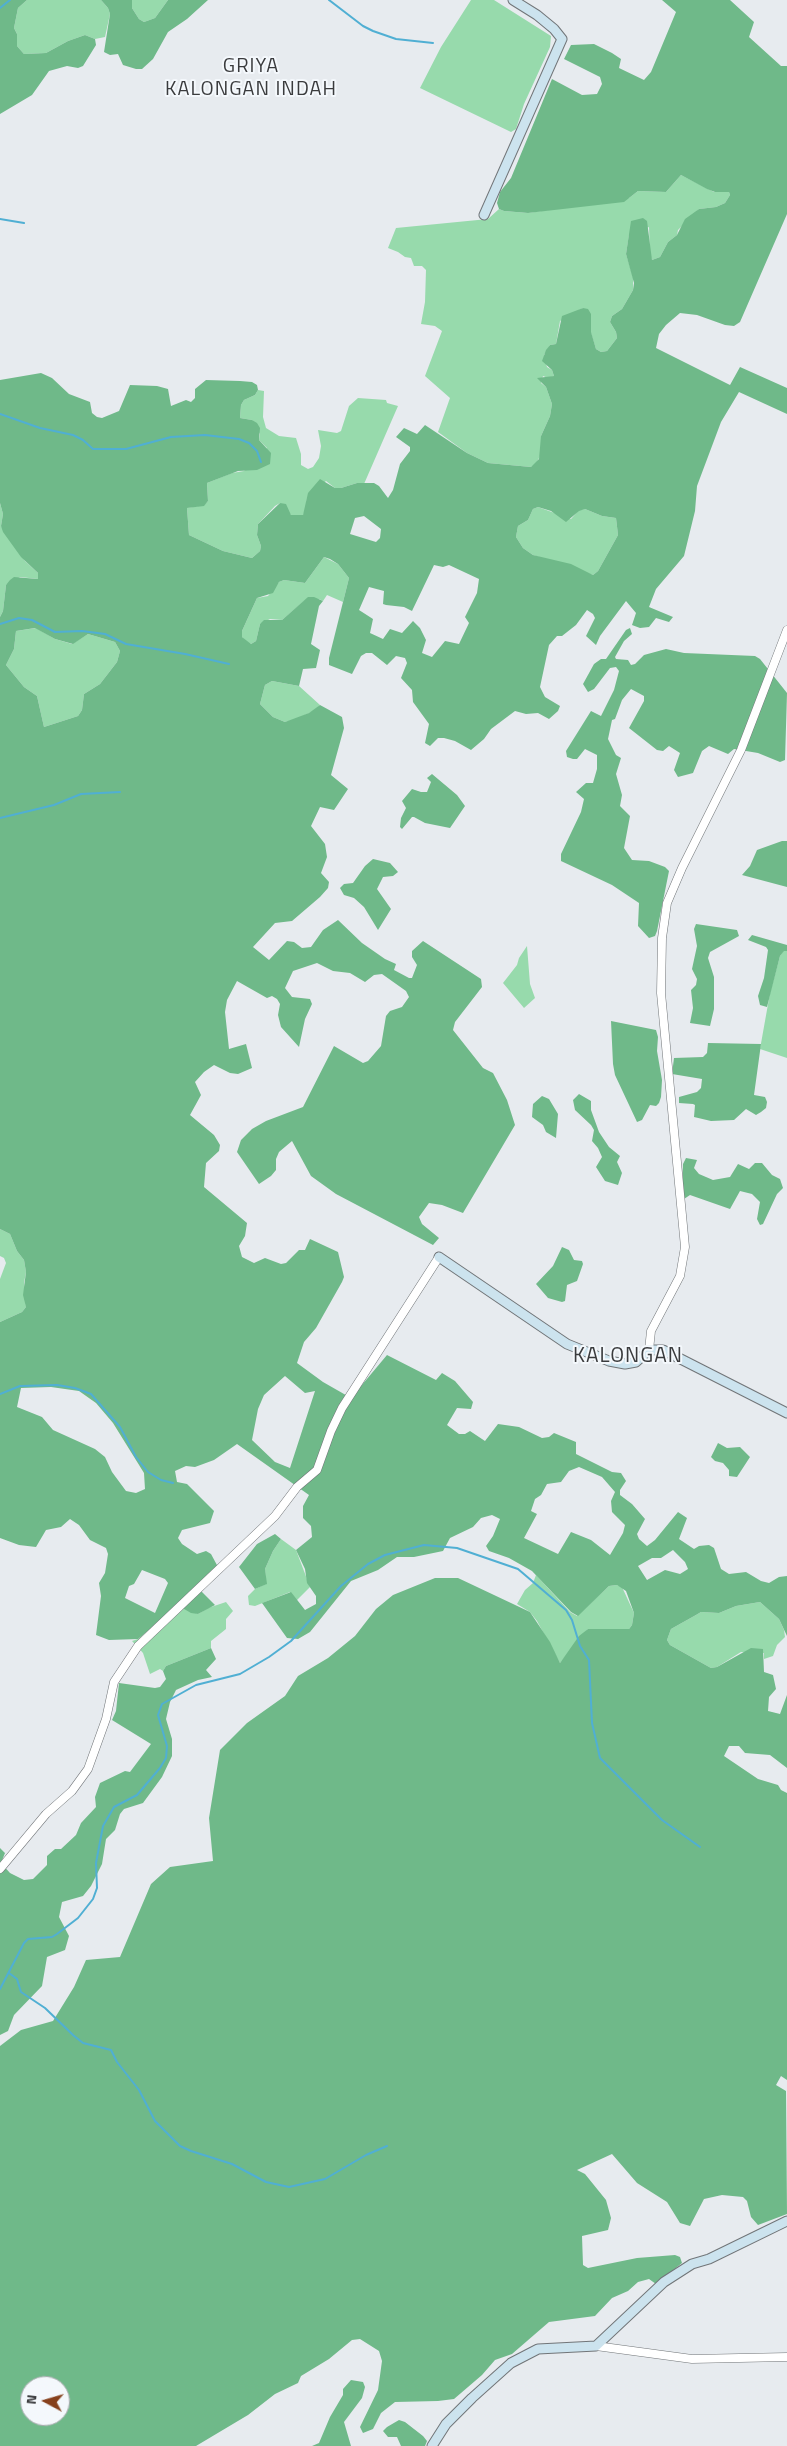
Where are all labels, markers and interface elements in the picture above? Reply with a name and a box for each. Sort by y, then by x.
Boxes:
district label: GRIYA KALONGAN INDAH [163,55,339,102]
district label: KALONGAN [572,1344,684,1370]
north arrow [20,2376,70,2426]
text: N [20,2394,42,2405]

